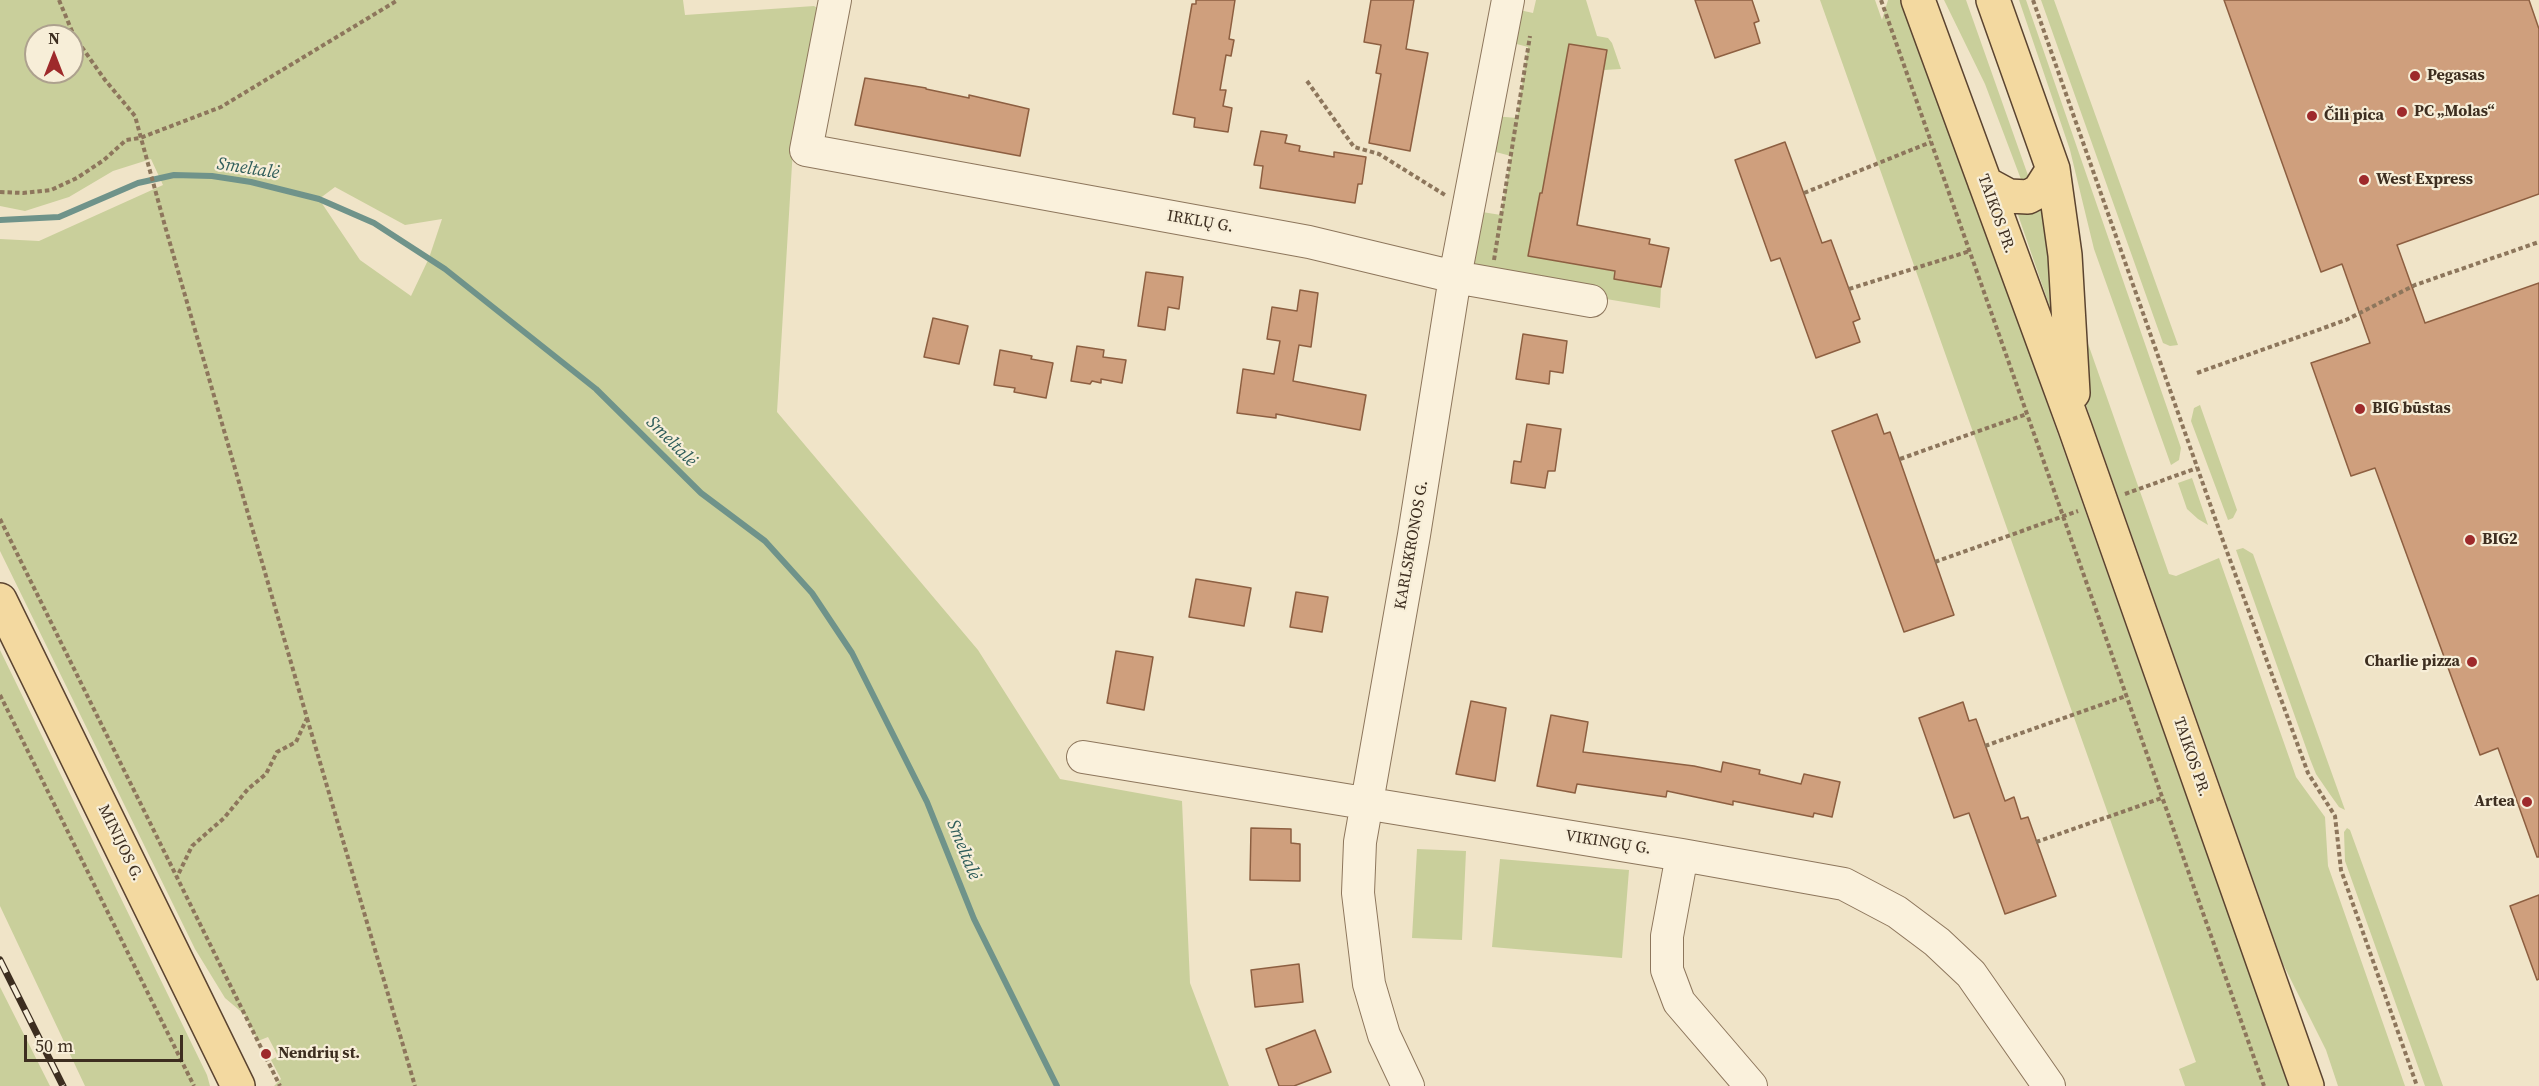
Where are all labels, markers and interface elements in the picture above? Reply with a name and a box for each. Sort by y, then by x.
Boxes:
north arrow [24,24,84,84]
text: N [48,27,60,49]
place label: Pegasas [2427,66,2485,86]
marker: Pegasas [2408,69,2422,83]
place label: PC „Molas“ [2414,102,2495,122]
marker: PC „Molas“ [2395,105,2409,119]
place label: Čili pica [2324,106,2384,126]
marker: Čili pica [2305,109,2319,123]
water label: Smeltalė [215,153,281,185]
place label: West Express [2376,170,2473,190]
street label: TAIKOS PR. [1973,172,2019,256]
marker: West Express [2357,173,2371,187]
street label: IRKLŲ G. [1166,207,1234,237]
place label: BIG būstas [2372,399,2451,419]
marker: BIG būstas [2353,402,2367,416]
water label: Smeltalė [641,412,701,472]
street label: KARLSKRONOS G. [1391,479,1433,611]
place label: BIG2 [2482,530,2518,550]
marker: BIG2 [2463,533,2477,547]
place label: Charlie pizza [2365,652,2460,672]
marker: Charlie pizza [2465,655,2479,669]
street label: TAIKOS PR. [2168,715,2214,799]
place label: Artea [2474,792,2515,812]
marker: Artea [2520,795,2534,809]
street label: MINIJOS G. [93,802,147,884]
water label: Smeltalė [941,817,985,883]
street label: VIKINGŲ G. [1564,827,1652,859]
scale bar [27,1023,186,1061]
text: 50 m [35,1033,73,1058]
place label: Nendrių st. [278,1044,360,1064]
marker: Nendrių st. [259,1047,273,1061]

